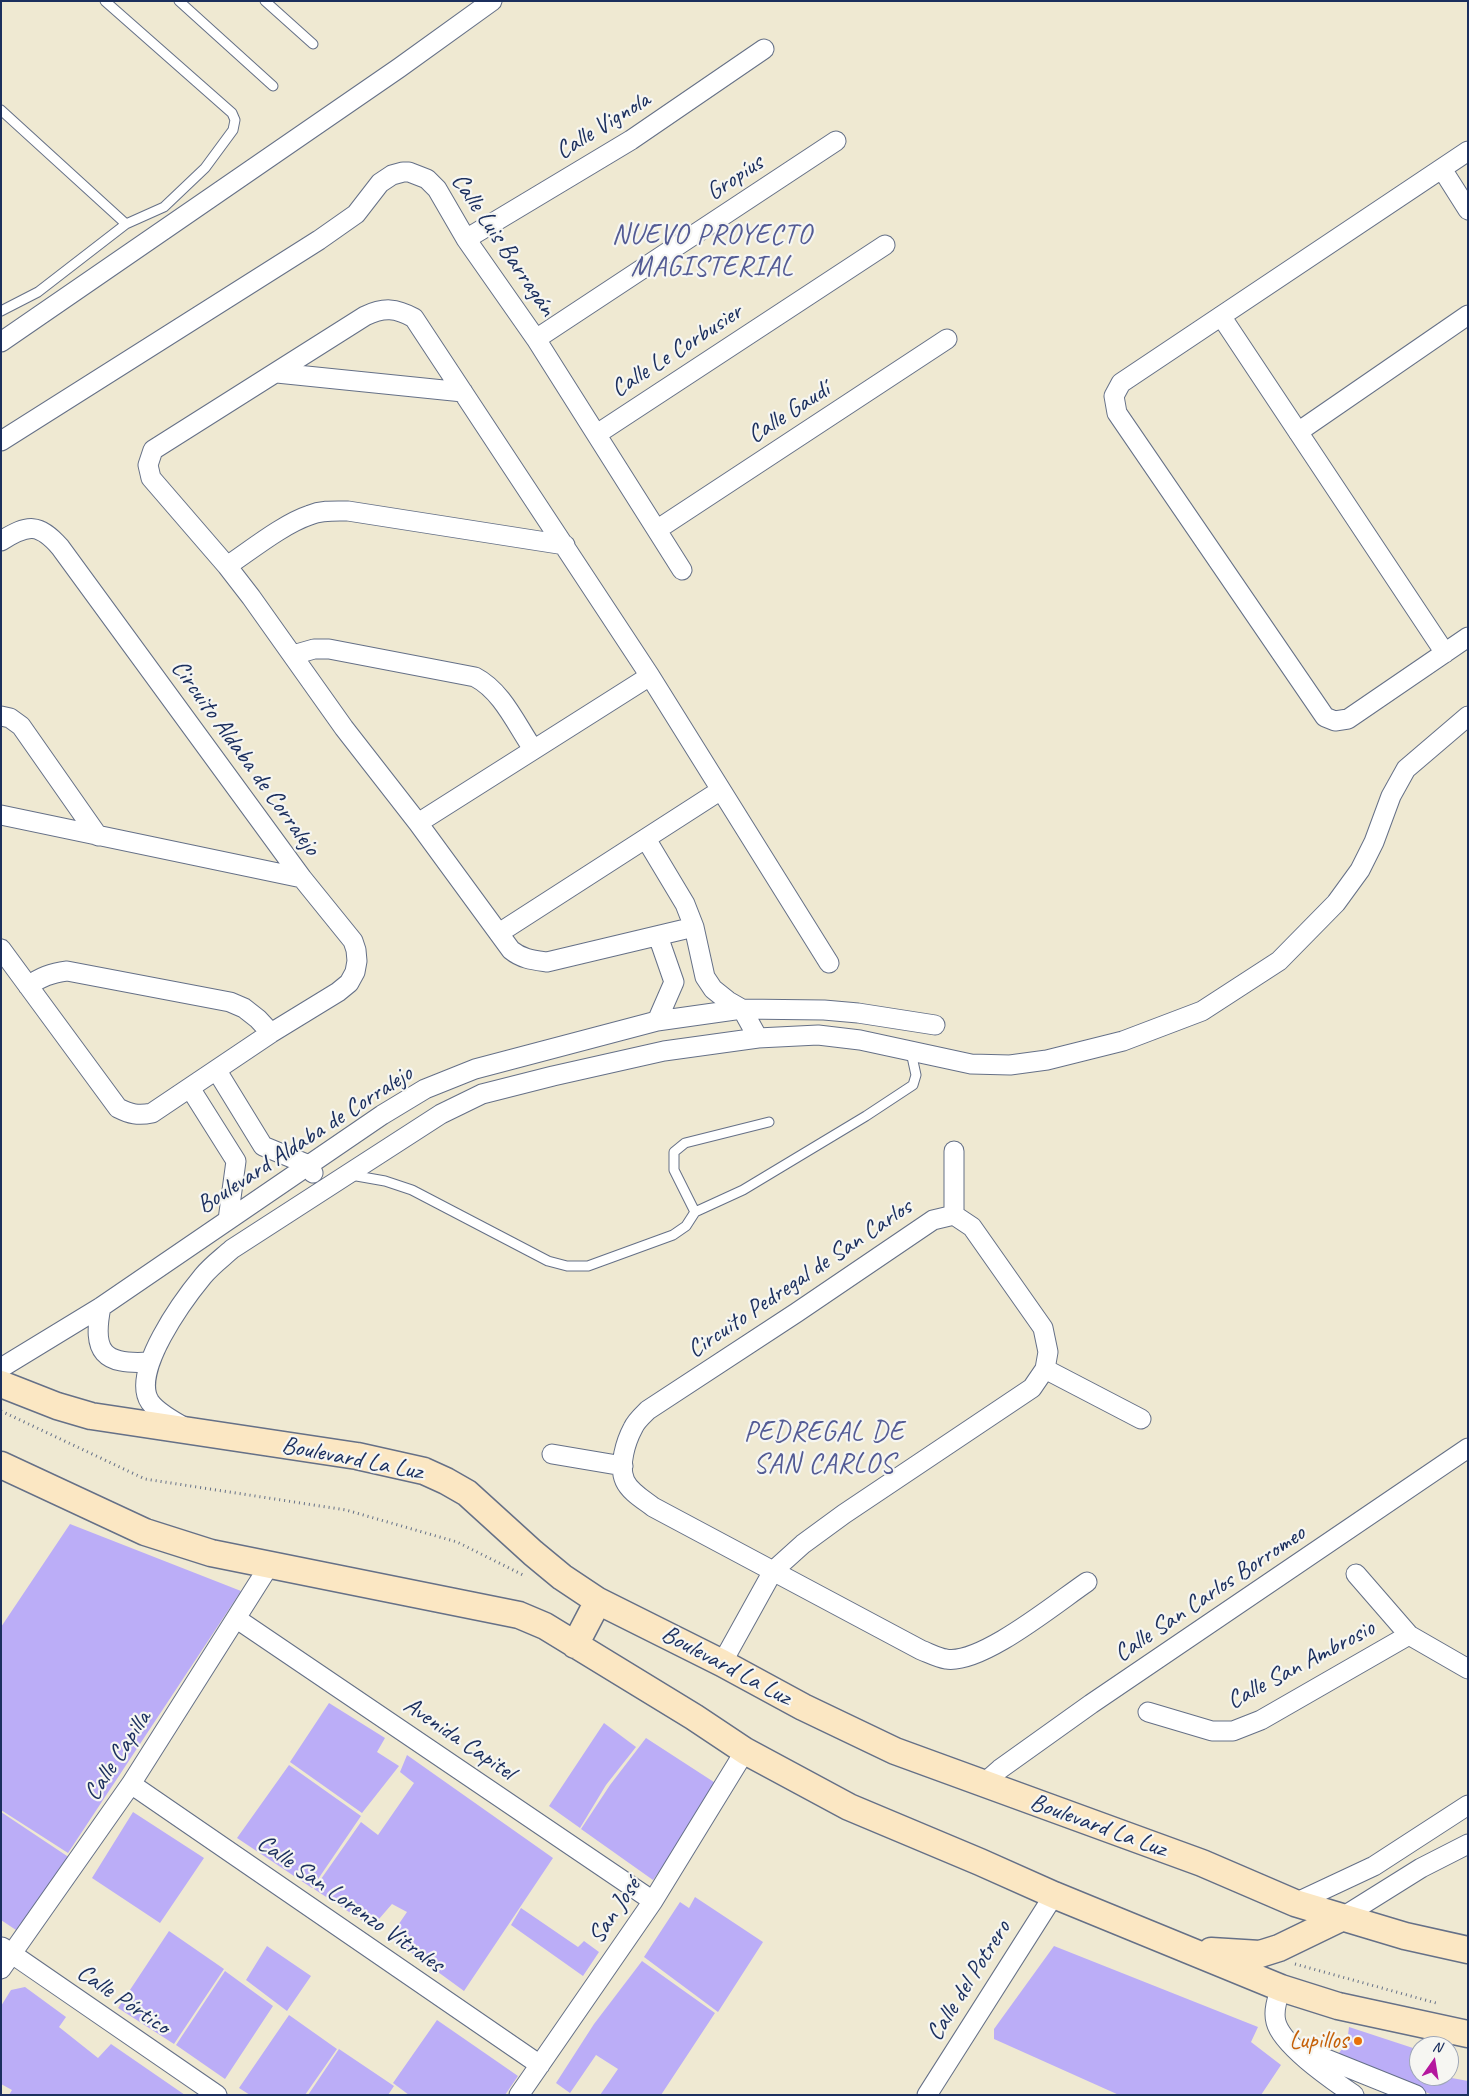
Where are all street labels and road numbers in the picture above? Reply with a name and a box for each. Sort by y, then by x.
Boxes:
street label: Calle Vignola [550,85,656,167]
street label: Gropíus [701,148,769,208]
street label: Calle Luis Barragán [444,168,562,322]
street label: Calle Le Corbusier [606,298,748,404]
street label: Calle Gaudí [742,375,836,451]
street label: Circuito Aldaba de Corralejo [164,654,326,862]
street label: Boulevard Aldaba de Corralejo [192,1059,418,1221]
street label: Circuito Pedregal de San Carlos [682,1193,918,1365]
street label: Boulevard La Luz [279,1431,425,1487]
street label: Calle San Carlos Borromeo [1109,1519,1311,1669]
street label: Calle San Ambrosio [1222,1614,1380,1716]
street label: Boulevard La Luz [656,1619,796,1713]
street label: Avenida Capitel [397,1691,521,1787]
street label: Calle Capilla [78,1706,158,1806]
street label: Boulevard La Luz [1026,1788,1170,1864]
street label: Calle San Lorenzo Vitrales [251,1828,449,1980]
street label: San José [582,1872,648,1950]
street label: Calle del Potrero [920,1915,1018,2047]
street label: Calle Pórtico [71,1958,175,2042]

